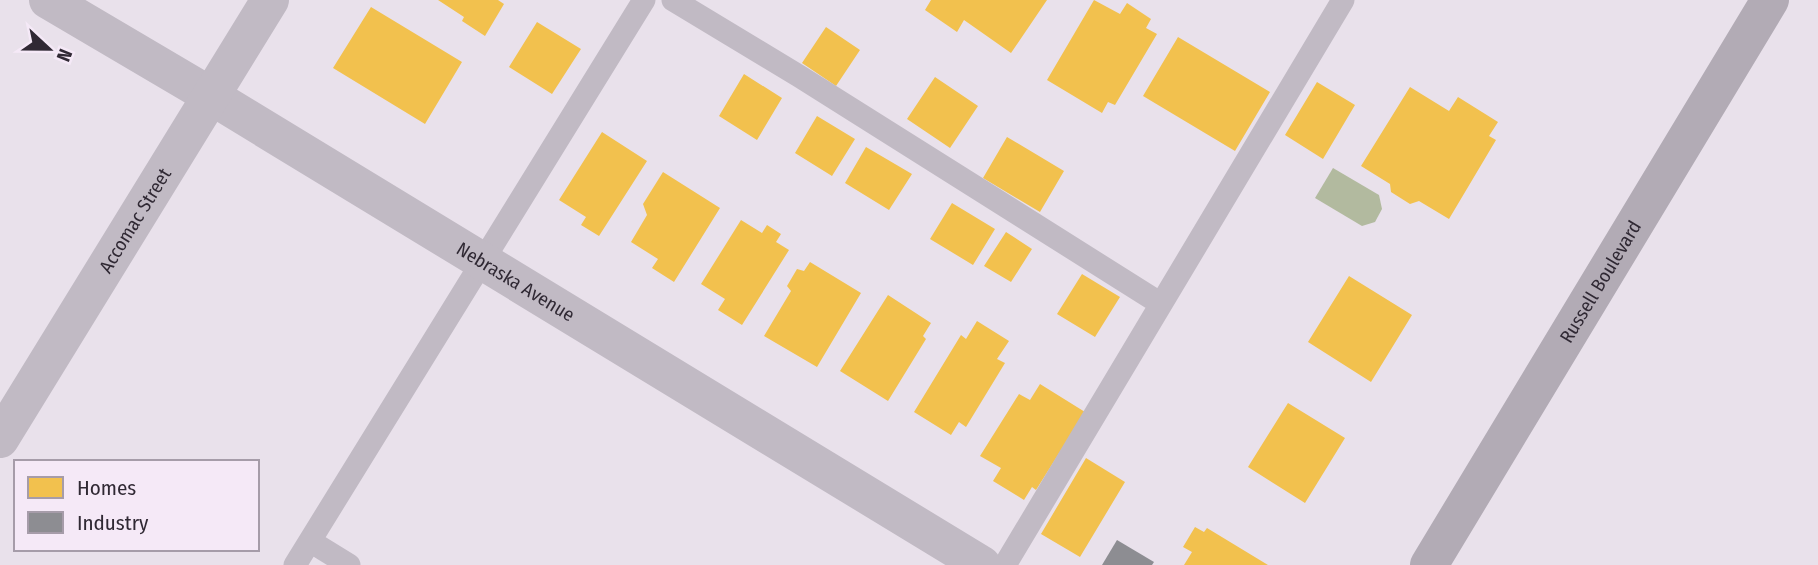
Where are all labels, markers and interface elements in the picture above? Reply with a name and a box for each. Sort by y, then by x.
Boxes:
north arrow [14,14,84,84]
text: N [52,46,77,65]
street label: Accomac Street [94,163,176,277]
street label: Russell Boulevard [1555,217,1646,347]
street label: Nebraska Avenue [452,237,579,326]
legend [14,460,259,551]
text: Homes [77,475,136,501]
text: Industry [77,510,149,536]

